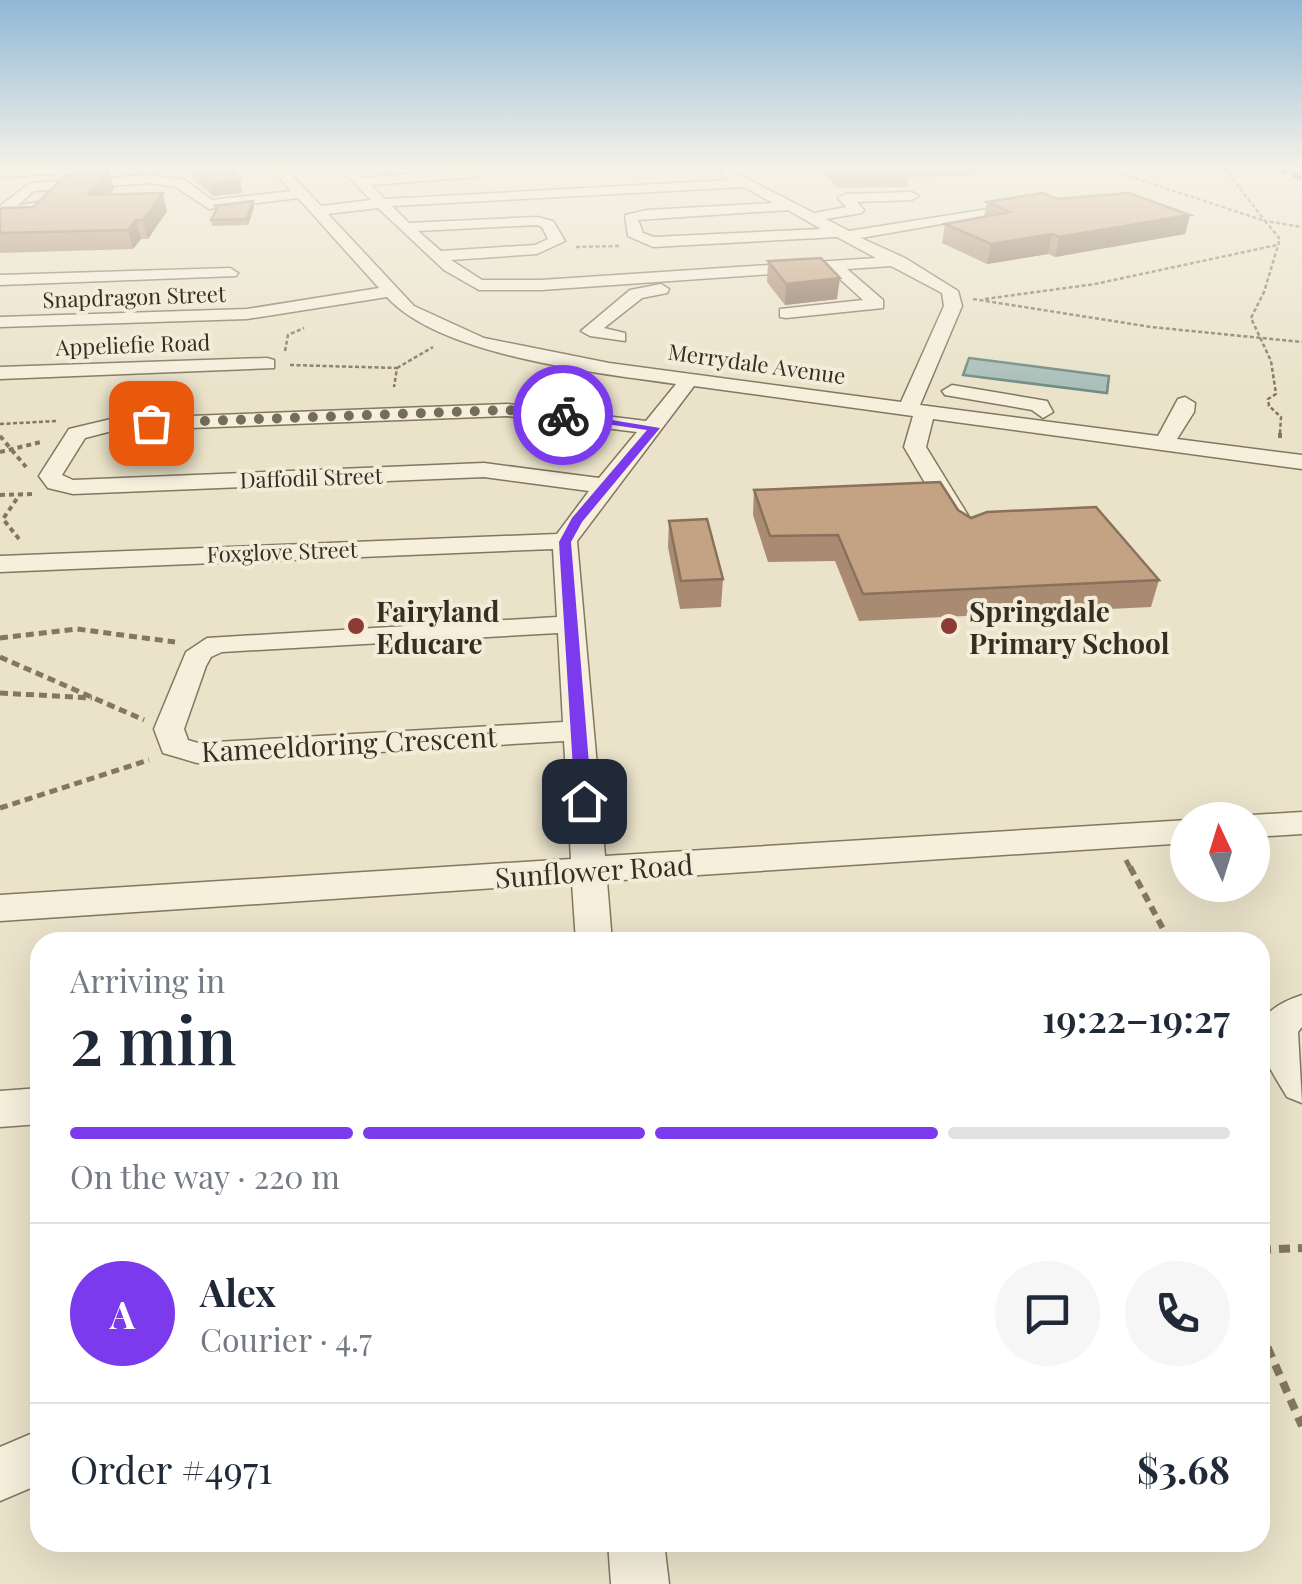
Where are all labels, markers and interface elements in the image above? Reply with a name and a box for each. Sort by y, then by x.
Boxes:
street label: Snapdragon Street [42,278,227,314]
street label: Appeliefie Road [54,326,211,362]
street label: Merrydale Avenue [666,336,848,390]
courier [513,365,613,465]
pin [109,381,194,466]
icon: bike [536,388,591,443]
icon: bag [124,396,179,451]
street label: Daffodil Street [239,459,384,494]
street label: Foxglove Street [206,533,359,569]
place label: Fairyland Educare [376,592,500,661]
place label: Springdale Primary School [969,592,1170,661]
marker: Fairyland Educare [345,615,367,637]
marker: Springdale Primary School [938,615,960,637]
street label: Kameeldoring Crescent [200,717,499,769]
pin [542,759,627,844]
icon: home [557,774,612,829]
north arrow [1170,802,1270,902]
map controls [1170,802,1270,902]
street label: Sunflower Road [494,845,694,895]
text: Arriving in [70,958,225,1001]
text: 19:22–19:27 [1042,992,1230,1043]
text: 2 min [70,995,236,1081]
text: On the way · 220 m [70,1154,340,1197]
button: chat [995,1261,1100,1366]
button: phone [1125,1261,1230,1366]
text: Alex [200,1266,276,1317]
text: A [110,1288,135,1339]
text: Courier · 4.7 [200,1317,372,1360]
text: Order #4971 [70,1443,272,1494]
text: $3.68 [1137,1443,1230,1494]

